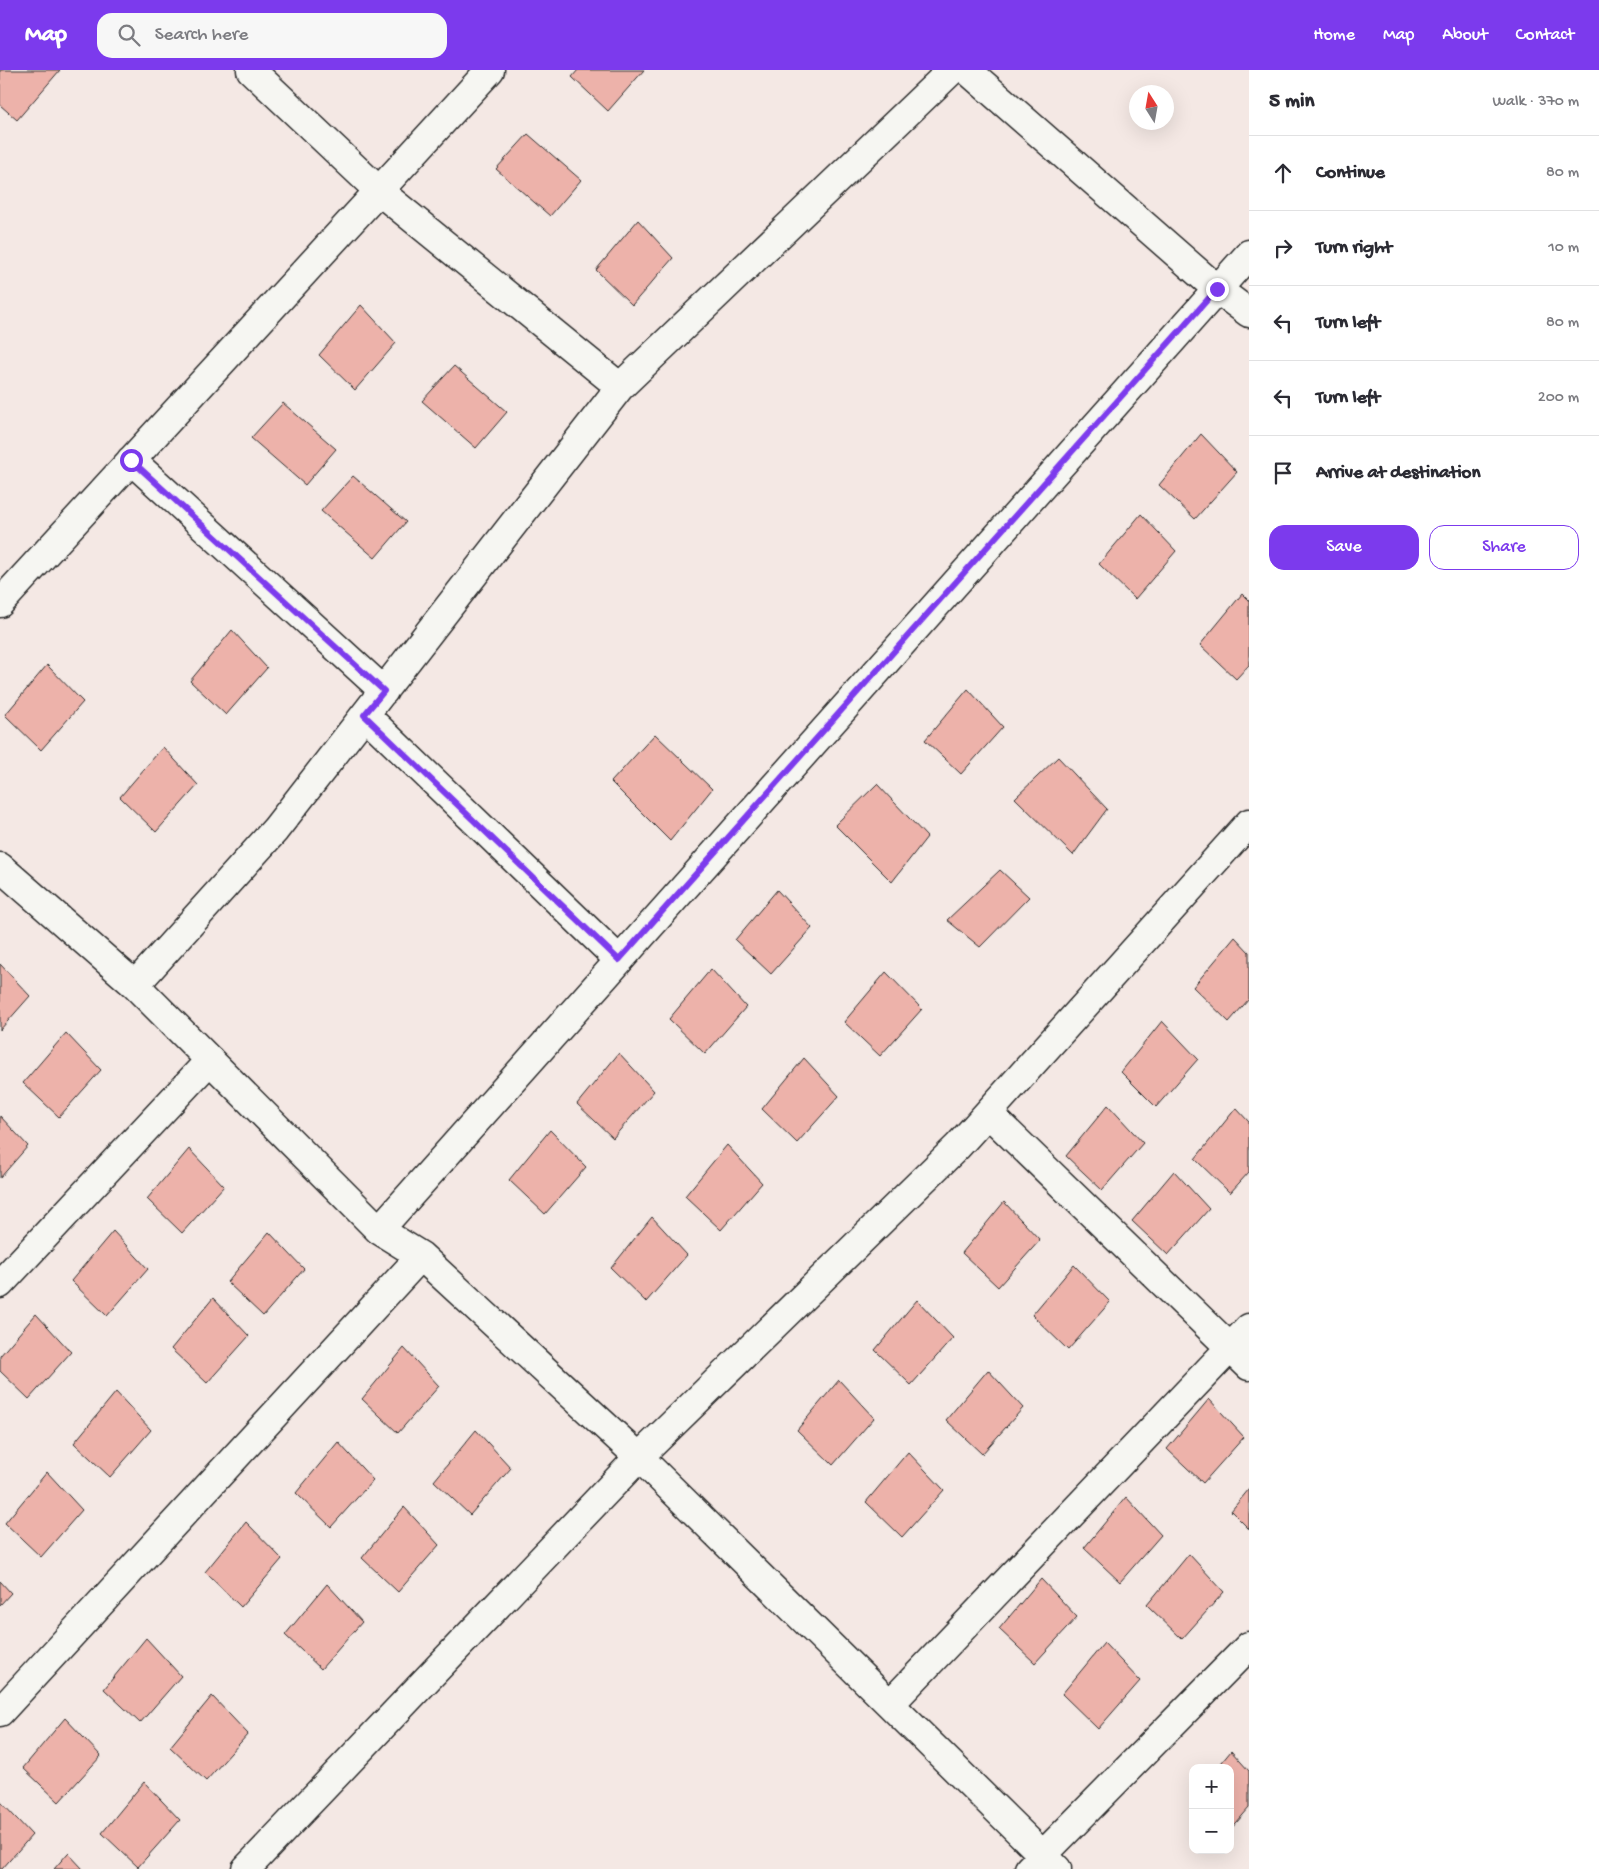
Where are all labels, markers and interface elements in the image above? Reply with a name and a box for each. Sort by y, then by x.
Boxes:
search box [97,13,447,58]
text: Map [25,21,67,50]
icon: search [115,21,143,49]
text: Search here [155,24,248,47]
text: Home [1313,25,1355,46]
text: Map [1383,25,1414,46]
text: About [1442,25,1488,46]
text: Contact [1516,25,1574,46]
north arrow [1129,85,1174,130]
text: 5 min [1269,90,1314,115]
text: Walk · 370 m [1492,93,1579,112]
icon: ahead [1269,159,1297,187]
text: Continue [1316,162,1385,185]
text: 80 m [1546,164,1579,183]
icon: right [1269,234,1297,262]
text: Turn right [1316,237,1392,260]
text: 10 m [1548,239,1579,258]
route end [1206,278,1229,301]
icon: left [1269,309,1297,337]
text: Turn left [1316,312,1380,335]
text: 80 m [1546,314,1579,333]
icon: left [1269,384,1297,412]
text: Turn left [1316,387,1380,410]
text: 200 m [1538,389,1579,408]
route start [120,449,143,472]
icon: arrive [1269,459,1297,487]
text: Arrive at destination [1316,462,1480,485]
button: Save [1269,525,1419,570]
button: Share [1429,525,1579,570]
map controls [1189,1764,1234,1854]
button: + [1189,1764,1234,1809]
button: − [1189,1809,1234,1854]

